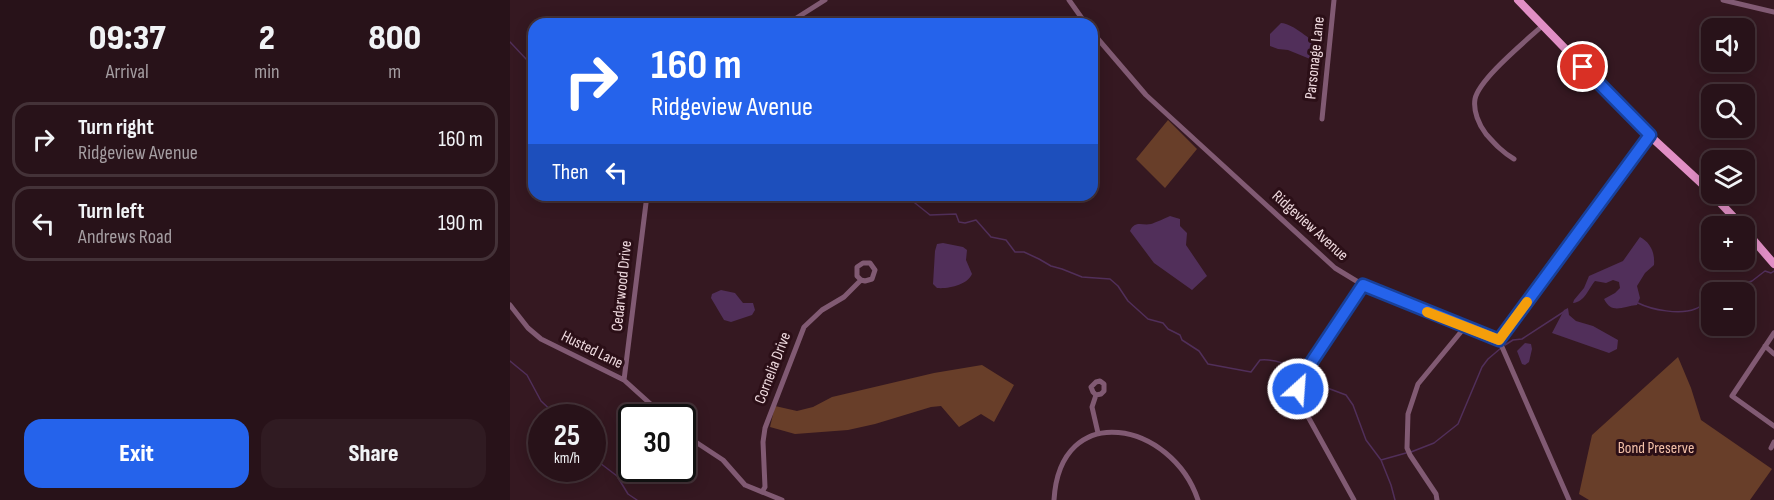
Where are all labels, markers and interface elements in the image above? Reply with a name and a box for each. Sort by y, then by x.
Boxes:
street label: Parsonage Lane [1301,16,1329,100]
text: 09:37 [89,17,166,60]
text: 2 [259,17,275,60]
text: 800 [368,17,421,60]
map controls [1701,18,1755,336]
button: sound [1701,18,1755,72]
text: 160 m [651,40,742,91]
pin [1557,41,1608,92]
icon: right [552,42,630,120]
icon: arrive [1566,50,1599,83]
text: Arrival [106,60,149,84]
text: min [254,60,279,84]
text: m [388,60,401,84]
button: search [1701,84,1755,138]
text: Ridgeview Avenue [651,91,813,123]
text: Turn right [78,114,154,141]
icon: right [27,123,60,156]
text: 160 m [438,126,483,153]
text: Ridgeview Avenue [78,141,198,165]
button: layers [1701,150,1755,204]
icon: left [600,156,633,189]
text: Then [552,159,588,186]
street label: Ridgeview Avenue [1268,187,1352,265]
text: Turn left [78,198,144,225]
icon: left [27,207,60,240]
text: 190 m [438,210,483,237]
button: + [1701,216,1755,270]
text: Andrews Road [78,225,172,249]
street label: Cedarwood Drive [608,240,636,332]
button: − [1701,282,1755,336]
street label: Husted Lane [558,327,626,373]
street label: Cornelia Drive [751,330,795,406]
position arrow [1266,357,1330,421]
speed limit sign: 30 [618,404,696,482]
text: 25 [554,418,580,454]
button: Exit [24,419,249,488]
button: Share [261,419,486,488]
park label: Bond Preserve [1618,439,1694,458]
text: km/h [554,449,580,468]

